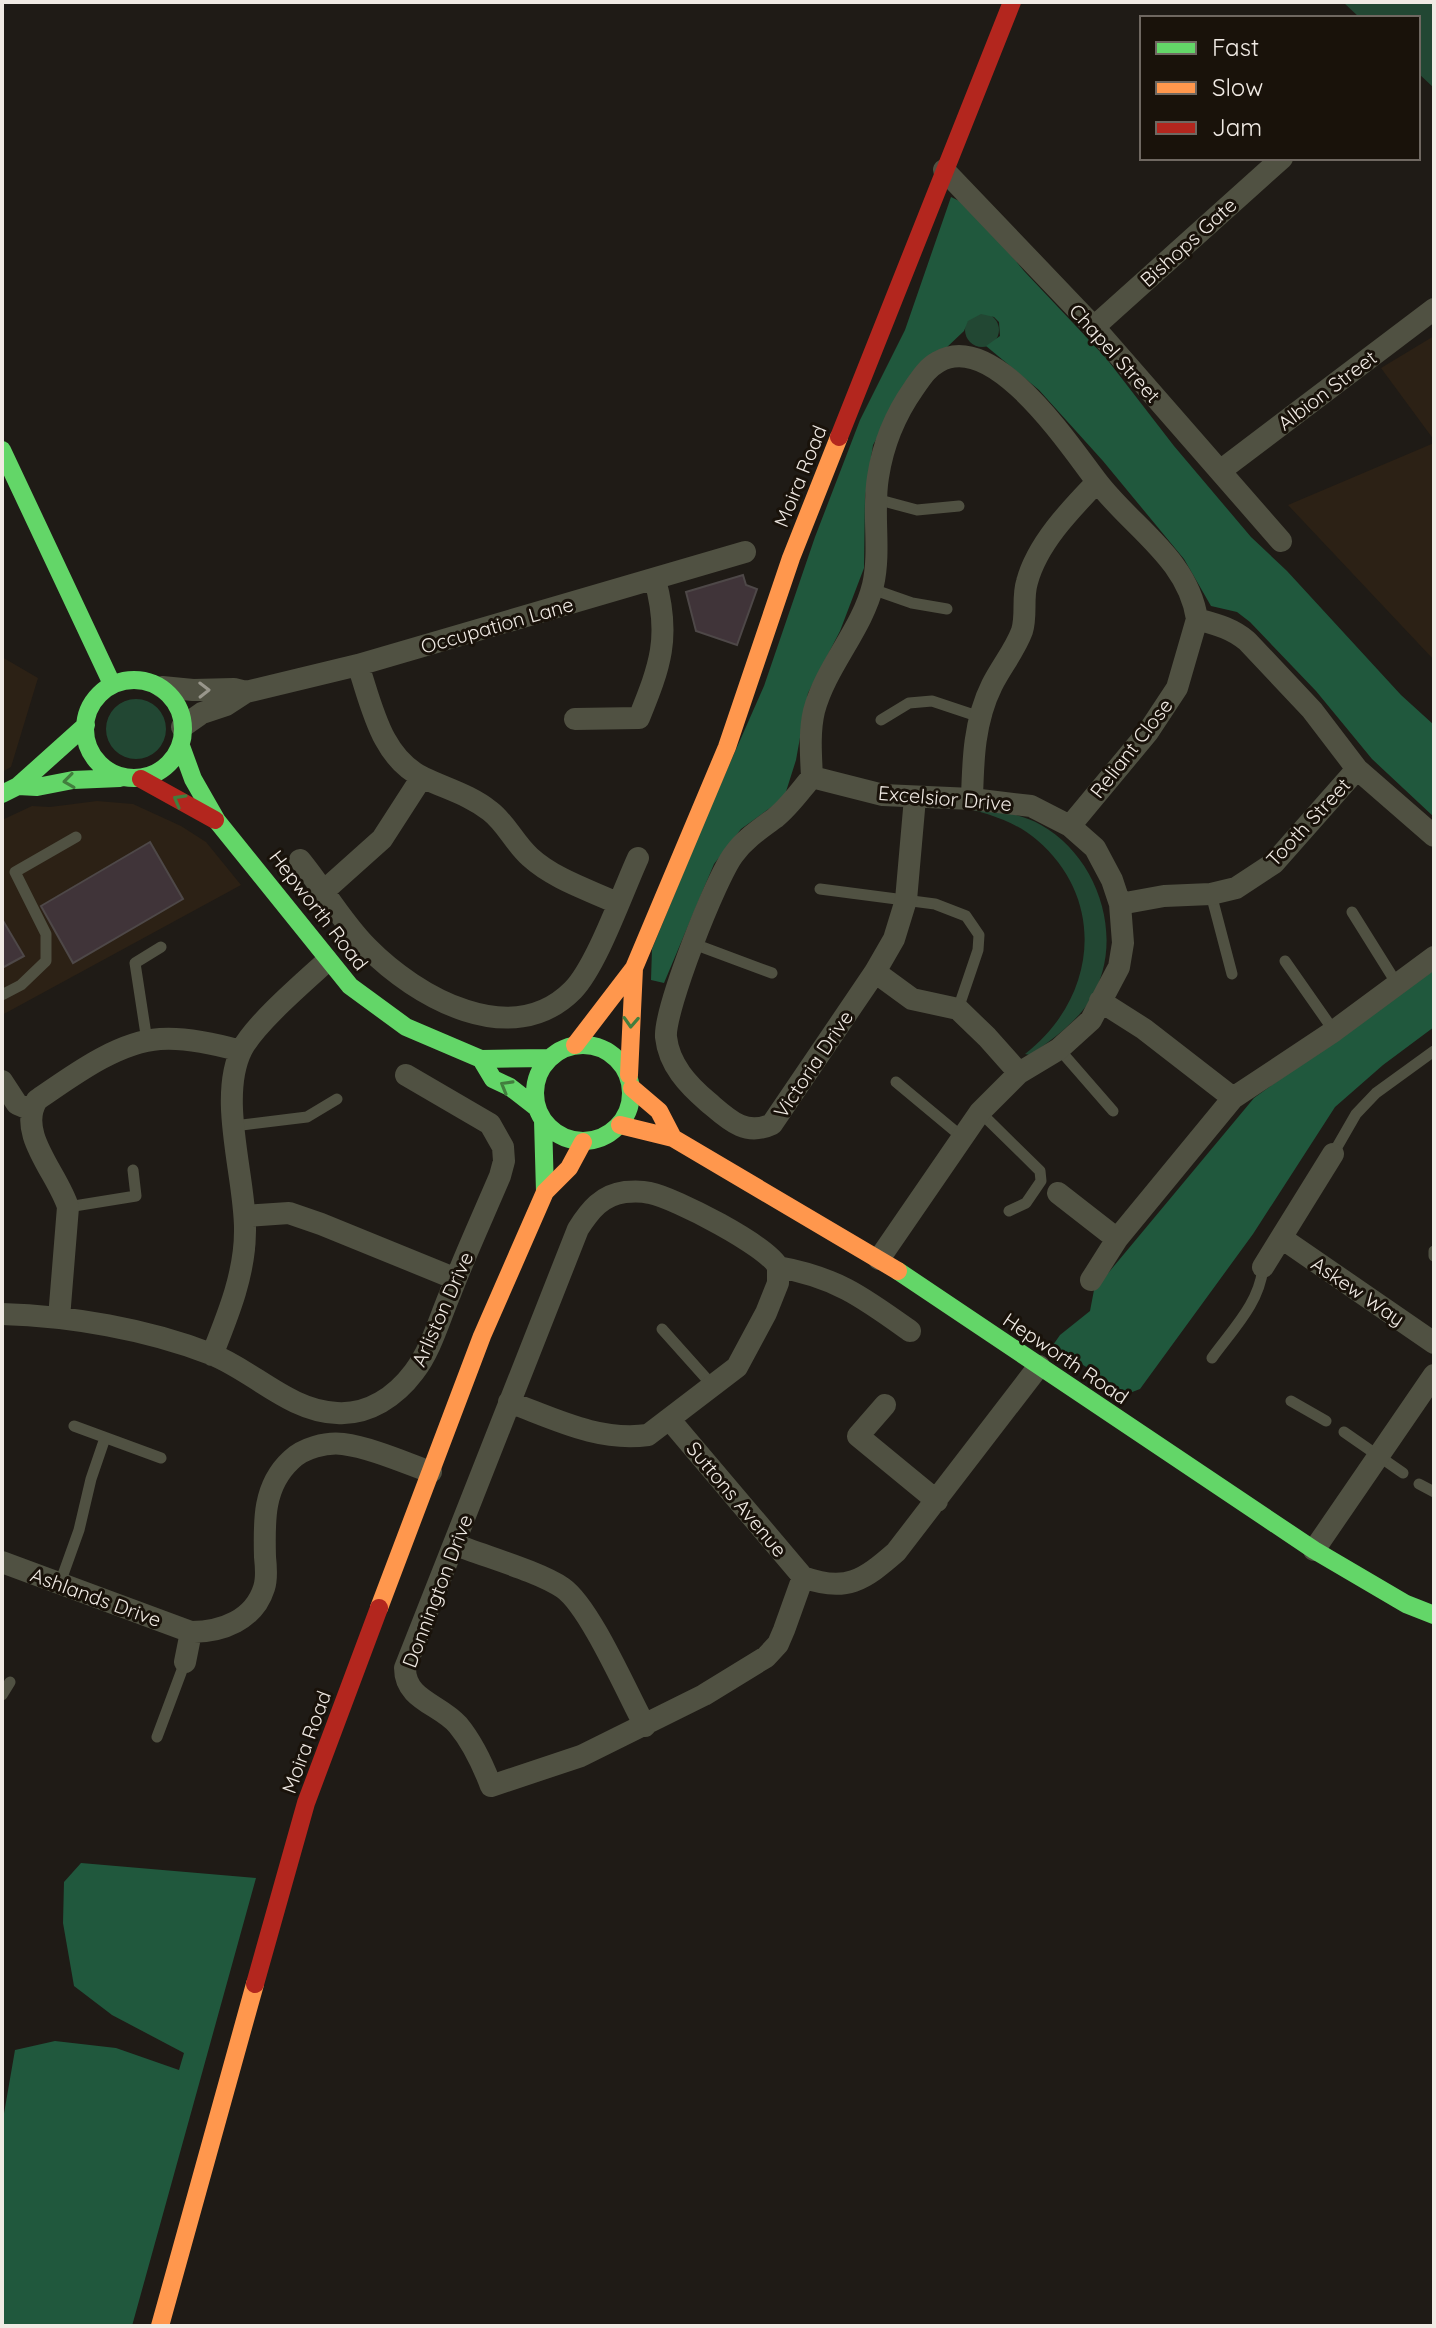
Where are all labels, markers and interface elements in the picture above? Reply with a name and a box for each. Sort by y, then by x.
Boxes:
legend [1140,16,1420,160]
text: Fast [1212,32,1259,62]
text: Slow [1212,72,1263,102]
text: Jam [1212,112,1262,142]
street label: Bishops Gate [1135,192,1241,292]
street label: Chapel Street [1064,298,1166,408]
street label: Albion Street [1272,344,1382,435]
street label: Moira Road [768,421,832,531]
street label: Occupation Lane [418,591,576,659]
one-way arrow [198,681,211,698]
street label: Reliant Close [1084,693,1178,803]
one-way arrow [62,772,76,789]
street label: Tooth Street [1261,772,1356,872]
street label: Excelsior Drive [877,780,1013,816]
one-way arrow [173,794,188,810]
street label: Hepworth Road [264,845,374,975]
street label: Victoria Drive [768,1005,858,1123]
one-way arrow [623,1016,640,1029]
one-way arrow [500,1080,515,1096]
street label: Arliston Drive [406,1248,478,1370]
street label: Askew Way [1307,1251,1409,1331]
street label: Hepworth Road [999,1307,1133,1409]
street label: Suttons Avenue [681,1436,793,1562]
street label: Donnington Drive [396,1511,478,1671]
street label: Ashlands Drive [27,1562,165,1632]
street label: Moira Road [276,1687,336,1797]

